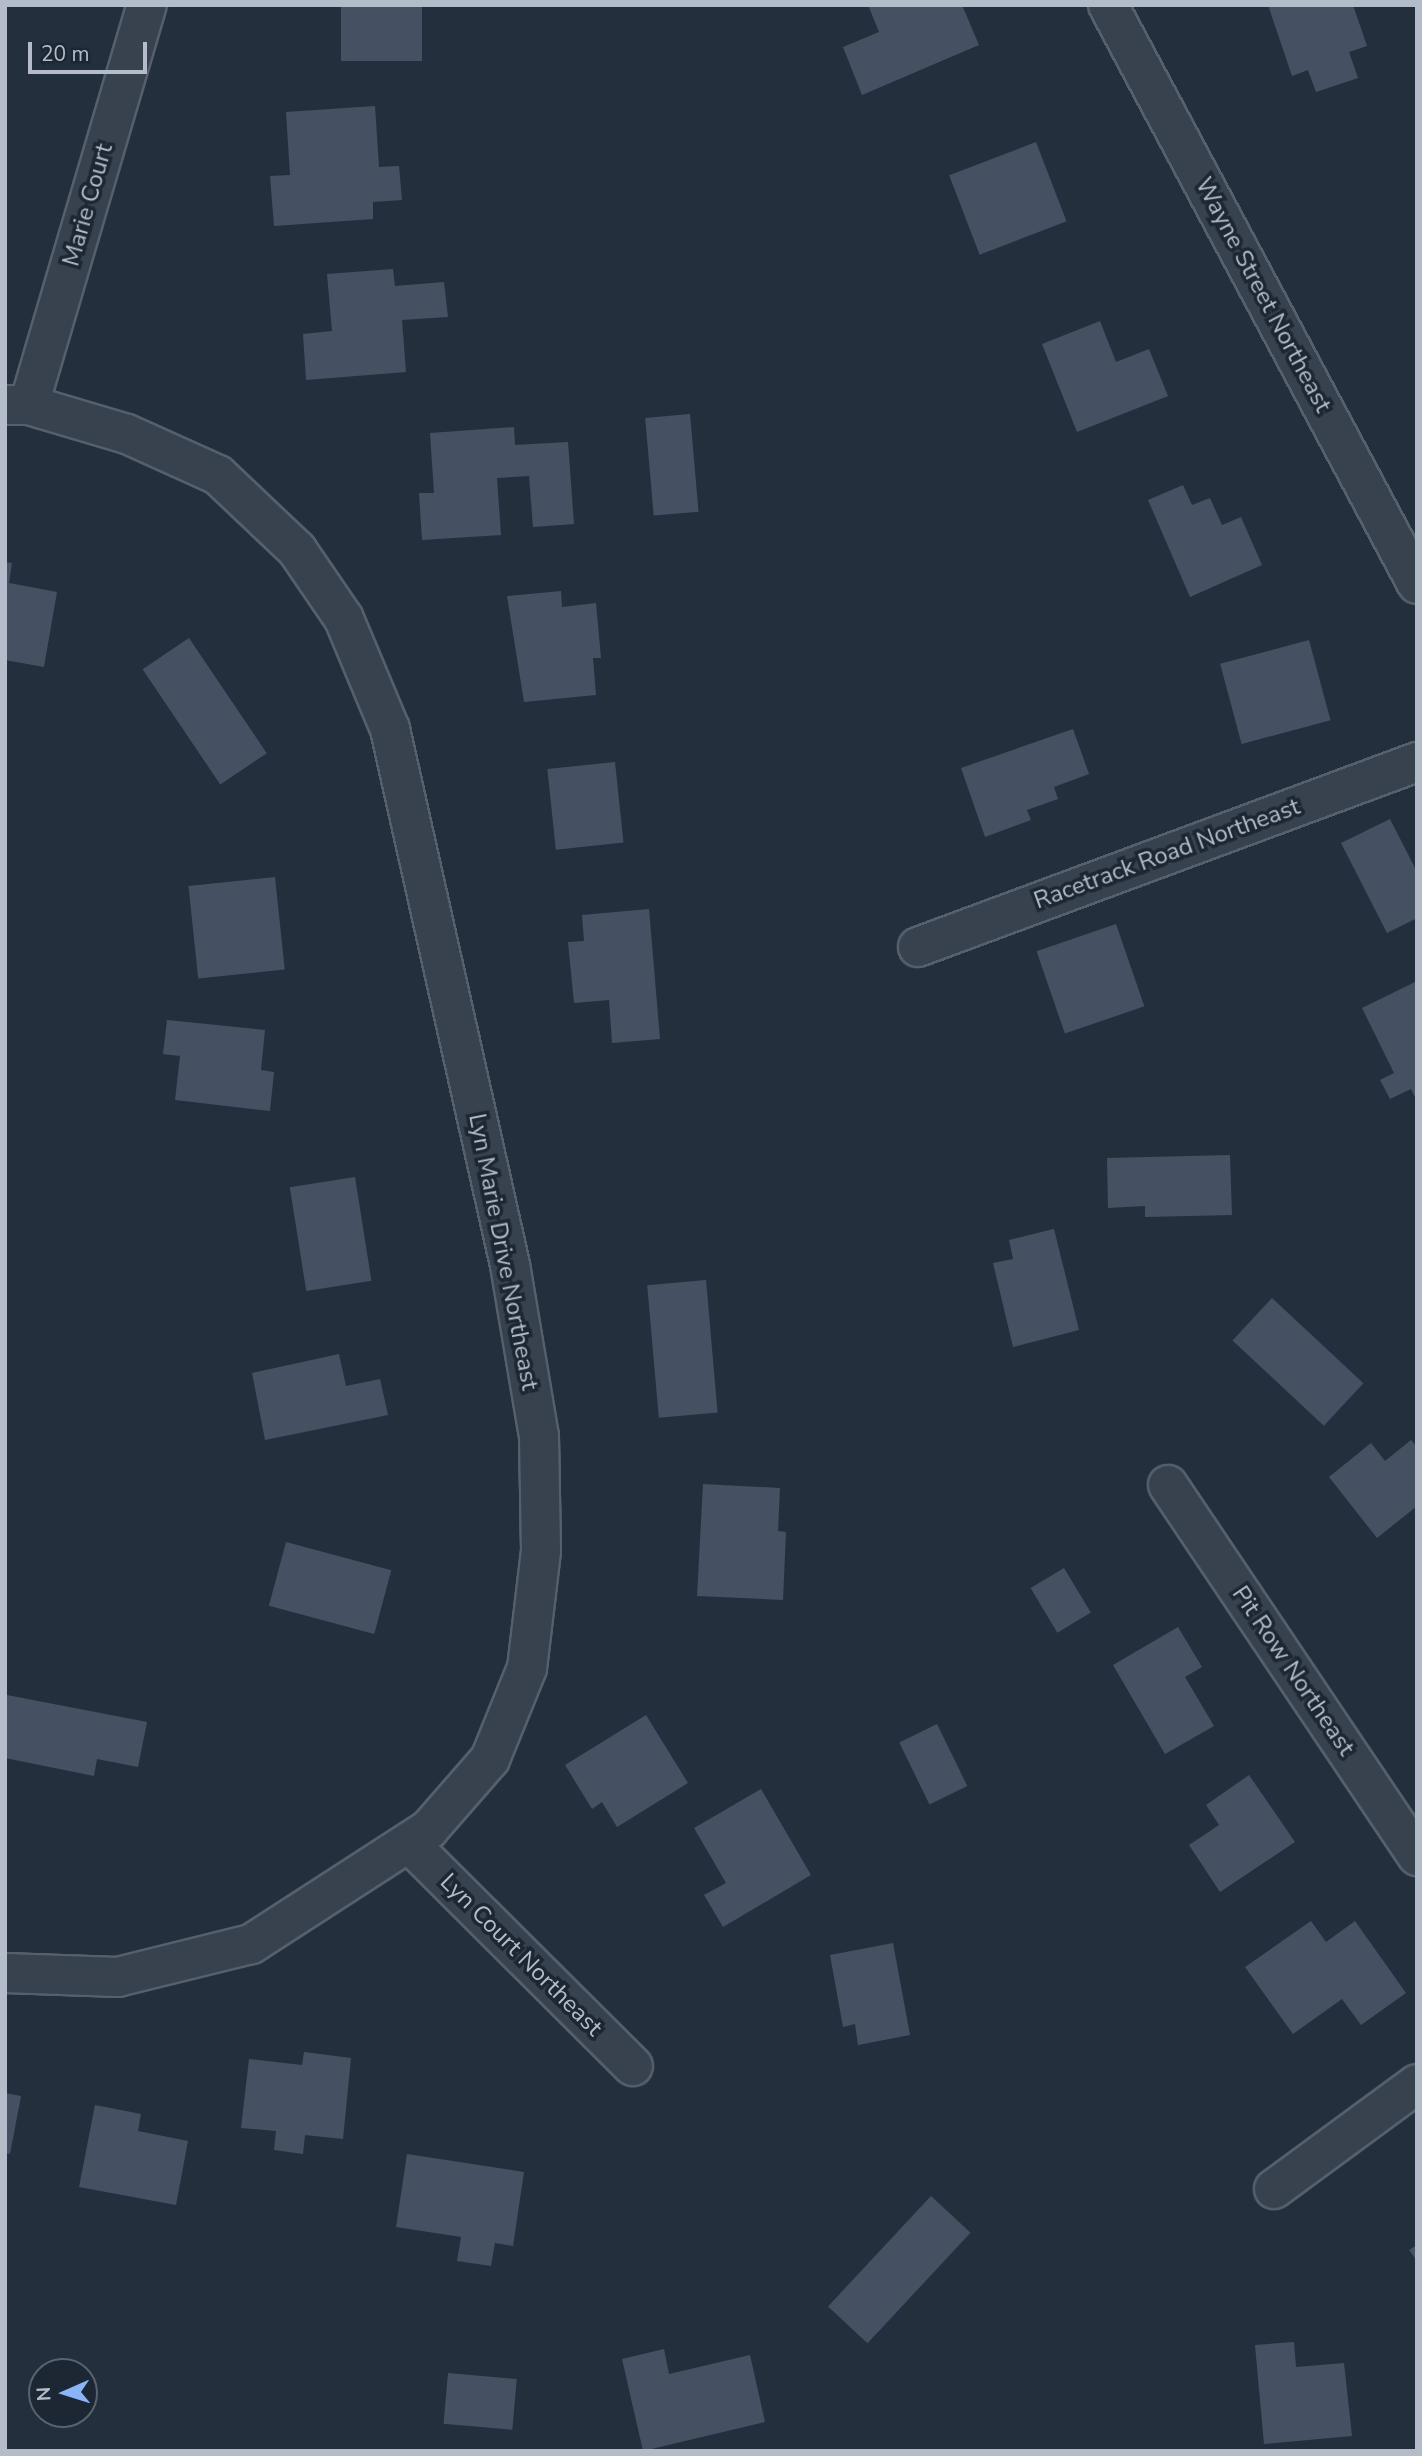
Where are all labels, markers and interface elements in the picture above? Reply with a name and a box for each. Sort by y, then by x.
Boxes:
scale bar [32,28,150,72]
text: 20 m [41,40,90,68]
street label: Marie Court [57,140,119,270]
street label: Wayne Street Northeast [1189,173,1337,417]
street label: Racetrack Road Northeast [1030,792,1304,916]
street label: Lyn Marie Drive Northeast [462,1111,544,1393]
street label: Pit Row Northeast [1226,1581,1360,1761]
street label: Lyn Court Northeast [434,1868,608,2042]
north arrow [28,2358,98,2428]
text: N [31,2386,57,2402]

